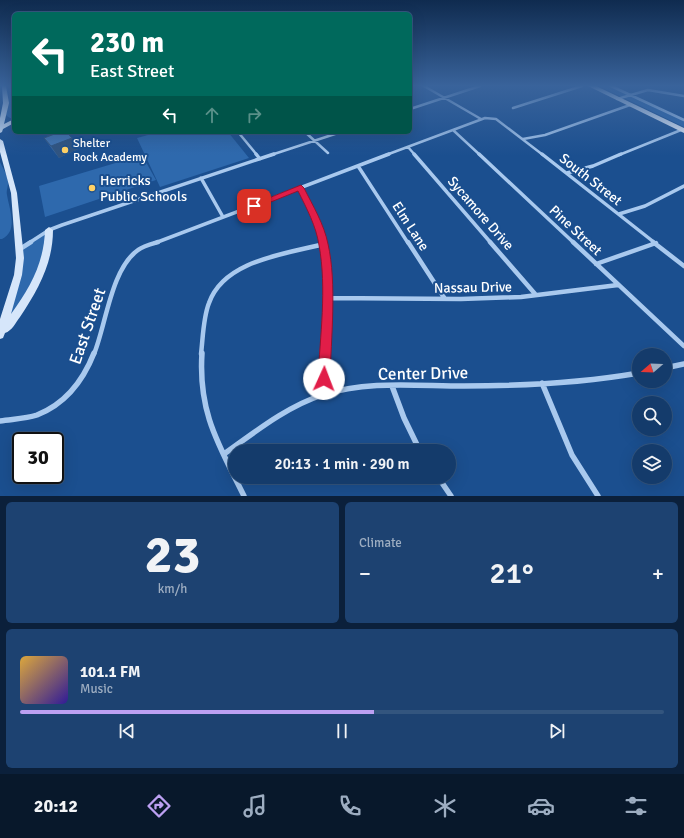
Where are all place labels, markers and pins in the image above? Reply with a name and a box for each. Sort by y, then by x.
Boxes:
place label: Shelter Rock Academy [73,136,147,165]
marker: Shelter Rock Academy [60,145,70,155]
place label: Herricks Public Schools [100,172,187,205]
marker: Herricks Public Schools [87,183,97,193]
pin [237,189,271,223]

